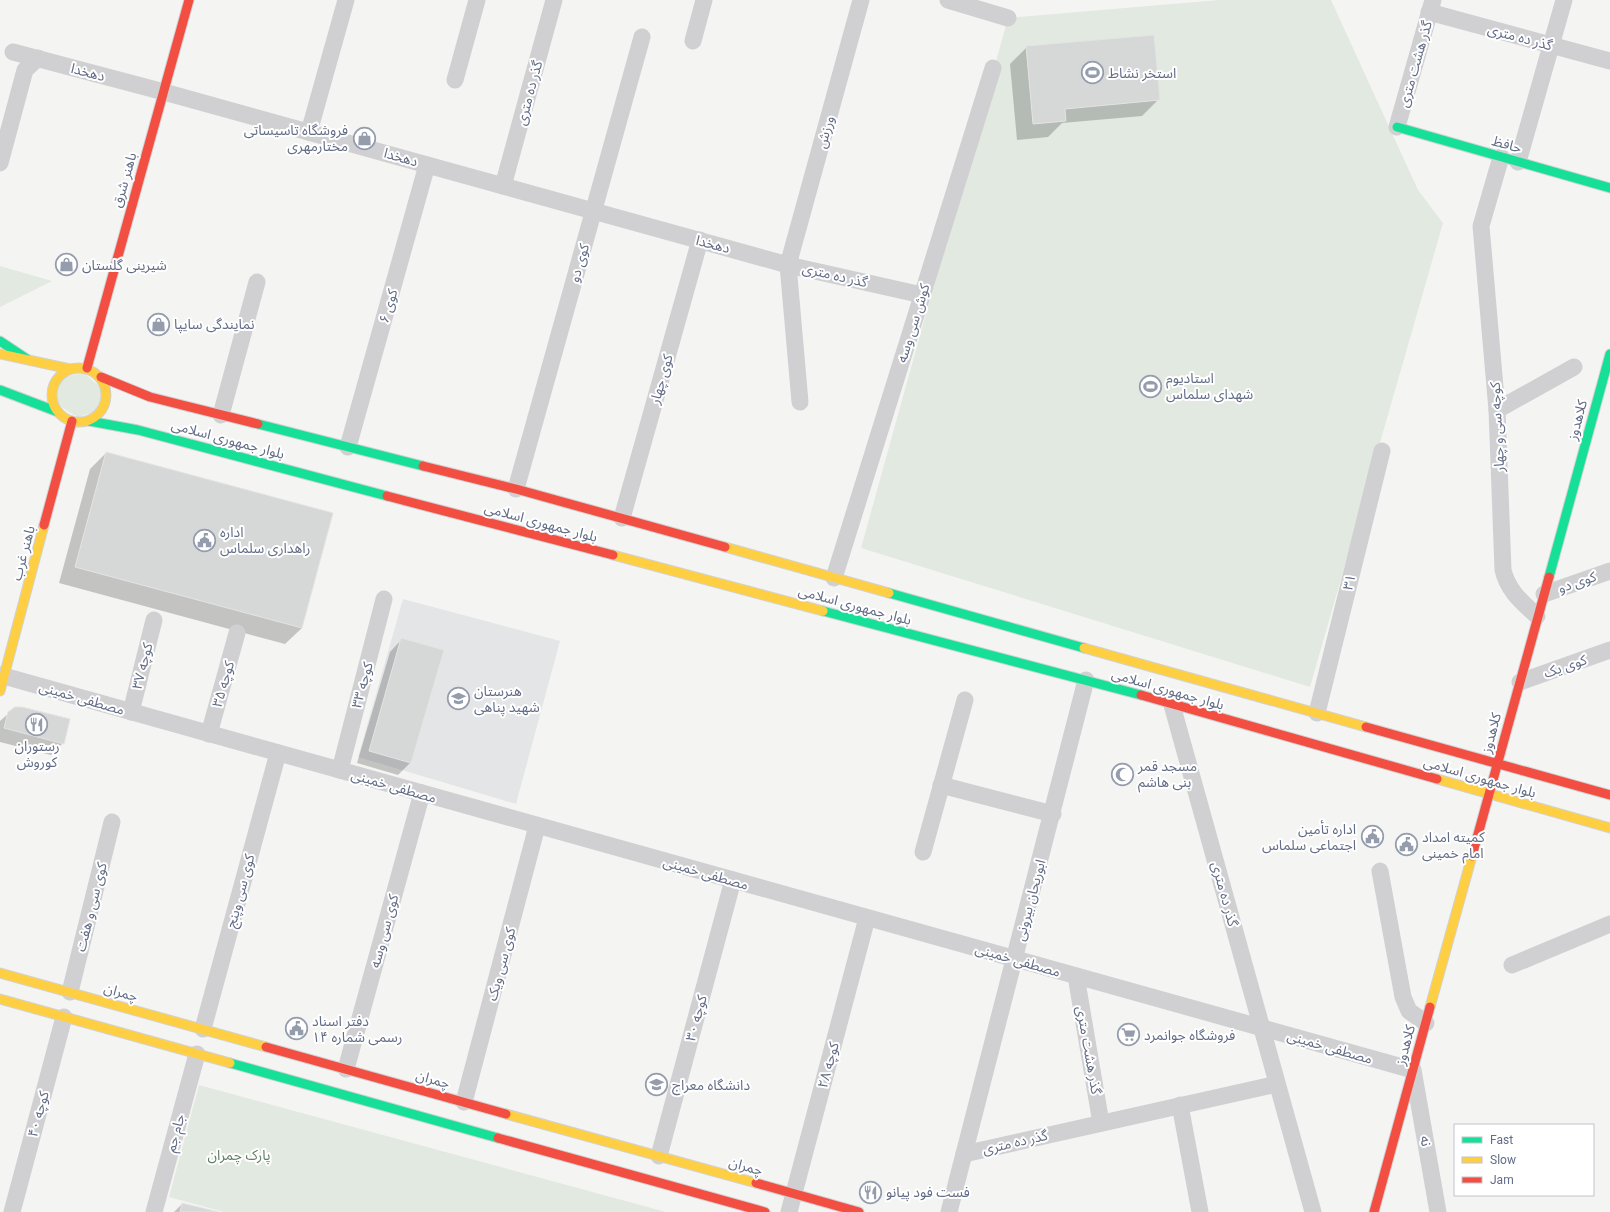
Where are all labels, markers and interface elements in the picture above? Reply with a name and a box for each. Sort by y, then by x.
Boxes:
street label: گذر هشت متری [1395,19,1436,109]
street label: گذر ده متری [1486,21,1554,54]
street label: گذر ده متری [513,59,546,127]
street label: دهخدا [69,60,107,84]
sports icon: استخر نشاط [1080,60,1106,86]
place label: استخر نشاط [1108,65,1176,82]
street label: ورزش [813,114,838,150]
place label: فروشگاه تاسیساتی مختارمهری [244,122,348,155]
shop icon: فروشگاه تاسیساتی مختارمهری [351,125,377,151]
street label: حافظ [1490,132,1524,156]
street label: دهخدا [382,145,420,170]
street label: باهنر شرق [109,150,141,210]
street label: دهخدا [694,232,732,256]
street label: کوی دو [566,242,593,284]
shop icon: شیرینی گلستان [54,252,80,278]
place label: شیرینی گلستان [82,257,167,274]
street label: گذر ده متری [801,260,869,291]
street label: کوش سی وسه [893,281,934,365]
street label: کوی ۶ [376,287,401,325]
shop icon: نمایندگی سایپا [145,311,171,337]
place label: نمایندگی سایپا [174,316,255,334]
street label: کوی چهار [646,352,678,407]
place label: استادیوم شهدای سلماس [1166,370,1253,403]
sports icon: استادیوم شهدای سلماس [1138,373,1164,399]
street label: کوچه سی و چهار [1487,381,1509,473]
street label: کلاهدوز [1564,398,1591,443]
street label: بلوار جمهوری اسلامی [170,416,286,463]
street label: بلوار جمهوری اسلامی [483,499,599,546]
street label: باهنر غرب [8,524,39,582]
place label: اداره راهداری سلماس [220,524,310,557]
public building icon: اداره راهداری سلماس [191,527,217,553]
street label: کوی دو [1556,568,1599,597]
street label: ۳۱ [1339,572,1359,592]
street label: بلوار جمهوری اسلامی [797,582,913,629]
street label: کوچه ۳۷ [129,641,157,691]
street label: کوی یک [1541,651,1589,682]
street label: کوچه ۳۵ [209,659,239,709]
street label: کوچه ۳۳ [348,660,378,710]
street label: بلوار جمهوری اسلامی [1110,665,1226,714]
street label: مصطفی خمینی [37,678,126,719]
place label: هنرستان شهید پناهی [474,683,540,717]
school or university icon: هنرستان شهید پناهی [446,686,472,712]
restaurant icon: رستوران کوروش [24,711,50,737]
street label: کلاهدوز [1478,711,1505,756]
place label: رستوران کوروش [14,738,60,771]
street label: بلوار جمهوری اسلامی [1422,753,1538,802]
place label: مسجد قمر بنی هاشم [1137,758,1197,793]
mosque icon: مسجد قمر بنی هاشم [1110,761,1136,787]
street label: مصطفی خمینی [349,766,438,807]
place label: اداره تأمین اجتماعی سلماس [1262,820,1356,854]
public building icon: اداره تأمین اجتماعی سلماس [1359,824,1385,850]
place label: کمیته امداد امام خمینی [1422,829,1485,864]
public building icon: کمیته امداد امام خمینی [1393,832,1419,858]
street label: کوی سی وپنج [222,852,260,930]
street label: مصطفی خمینی [661,853,750,894]
street label: ابوریحان بیرونی [1011,858,1050,943]
street label: گذر ده متری [1208,860,1241,929]
street label: کوی سی و هفت [72,861,111,953]
street label: کوی سی وسه [367,892,402,970]
street label: کوی سی ویک [484,925,520,1003]
street label: مصطفی خمینی [973,940,1062,981]
street label: چمران [102,980,140,1006]
street label: کوچه ۳۰ [682,993,712,1043]
street label: گذر هشت متری [1072,1005,1105,1096]
place label: دفتر اسناد رسمی شماره ۱۴ [312,1013,402,1046]
public building icon: دفتر اسناد رسمی شماره ۱۴ [283,1016,309,1042]
supermarket icon: فروشگاه جوانمرد [1115,1022,1141,1048]
street label: کلاهدوز [1392,1023,1419,1068]
place label: فروشگاه جوانمرد [1144,1027,1235,1044]
street label: مصطفی خمینی [1285,1027,1374,1068]
street label: کوچه ۲۸ [814,1040,844,1090]
street label: چمران [414,1067,452,1093]
school or university icon: دانشگاه معراج [643,1072,669,1098]
place label: دانشگاه معراج [672,1077,750,1096]
street label: کوچه ۴۰ [24,1089,54,1139]
street label: جام جم [162,1112,191,1155]
legend [1454,1124,1594,1196]
street label: گذر ده متری [981,1127,1050,1158]
text: Fast [1490,1133,1513,1147]
street label: نه [1417,1134,1435,1148]
park label: پارک چمران [207,1147,271,1165]
text: Slow [1490,1153,1516,1167]
street label: چمران [727,1154,765,1180]
text: Jam [1490,1173,1514,1187]
restaurant icon: فست فود پیانو [858,1179,884,1205]
place label: فست فود پیانو [886,1184,970,1202]

